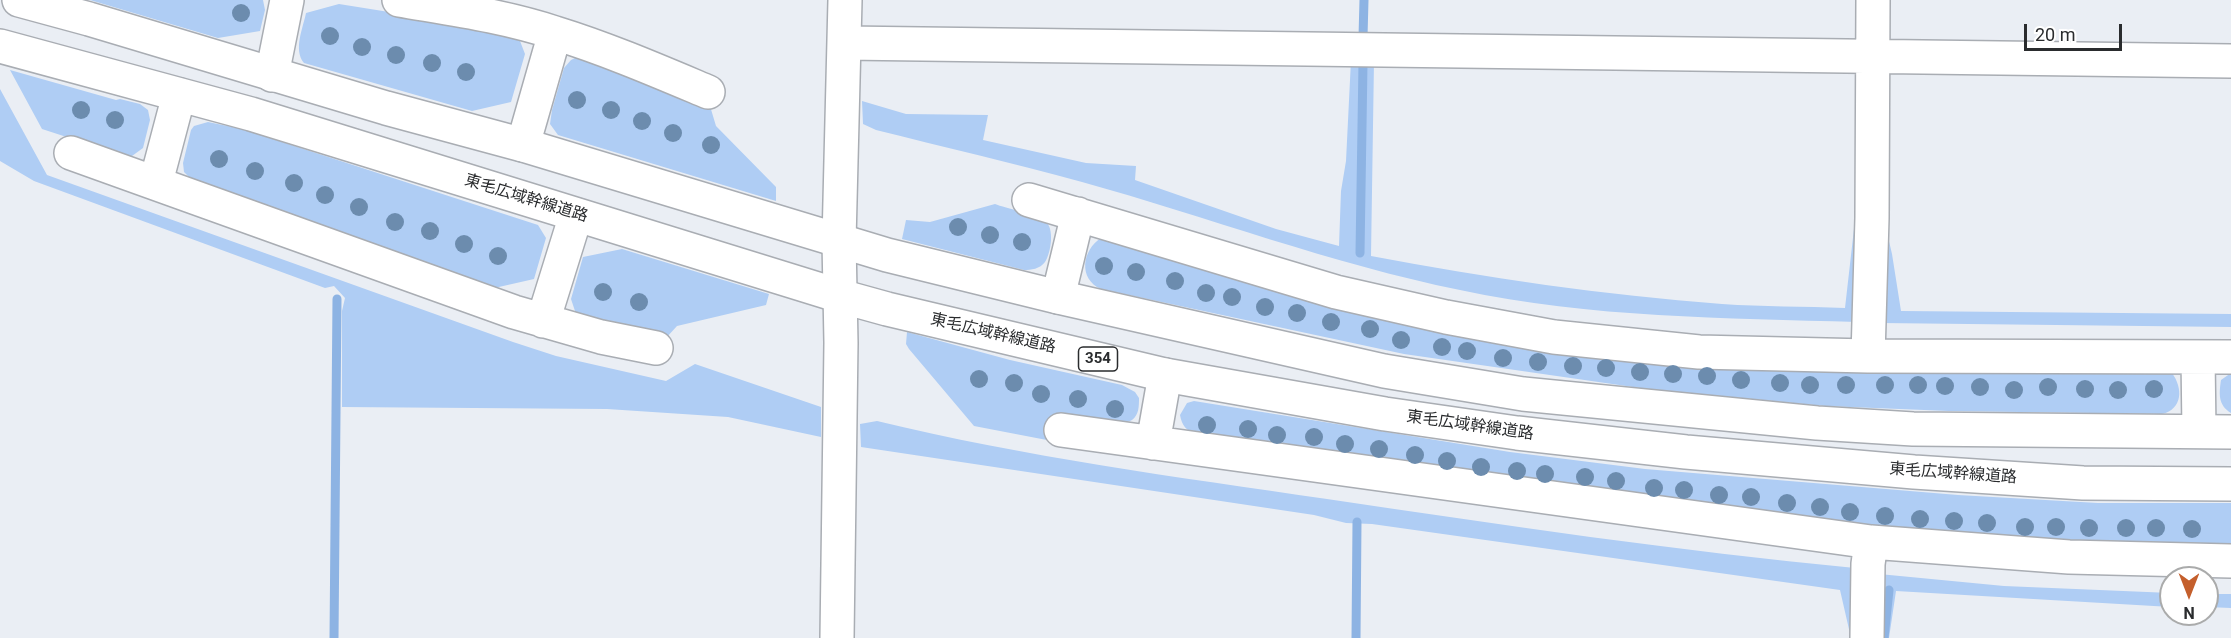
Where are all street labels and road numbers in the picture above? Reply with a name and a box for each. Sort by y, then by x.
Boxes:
street label: 東毛広域幹線道路 [462,171,590,227]
street label: 東毛広域幹線道路 [928,310,1058,358]
road number: 354 [1078,347,1118,371]
street label: 東毛広域幹線道路 [1405,408,1535,444]
street label: 東毛広域幹線道路 [1888,460,2018,488]

